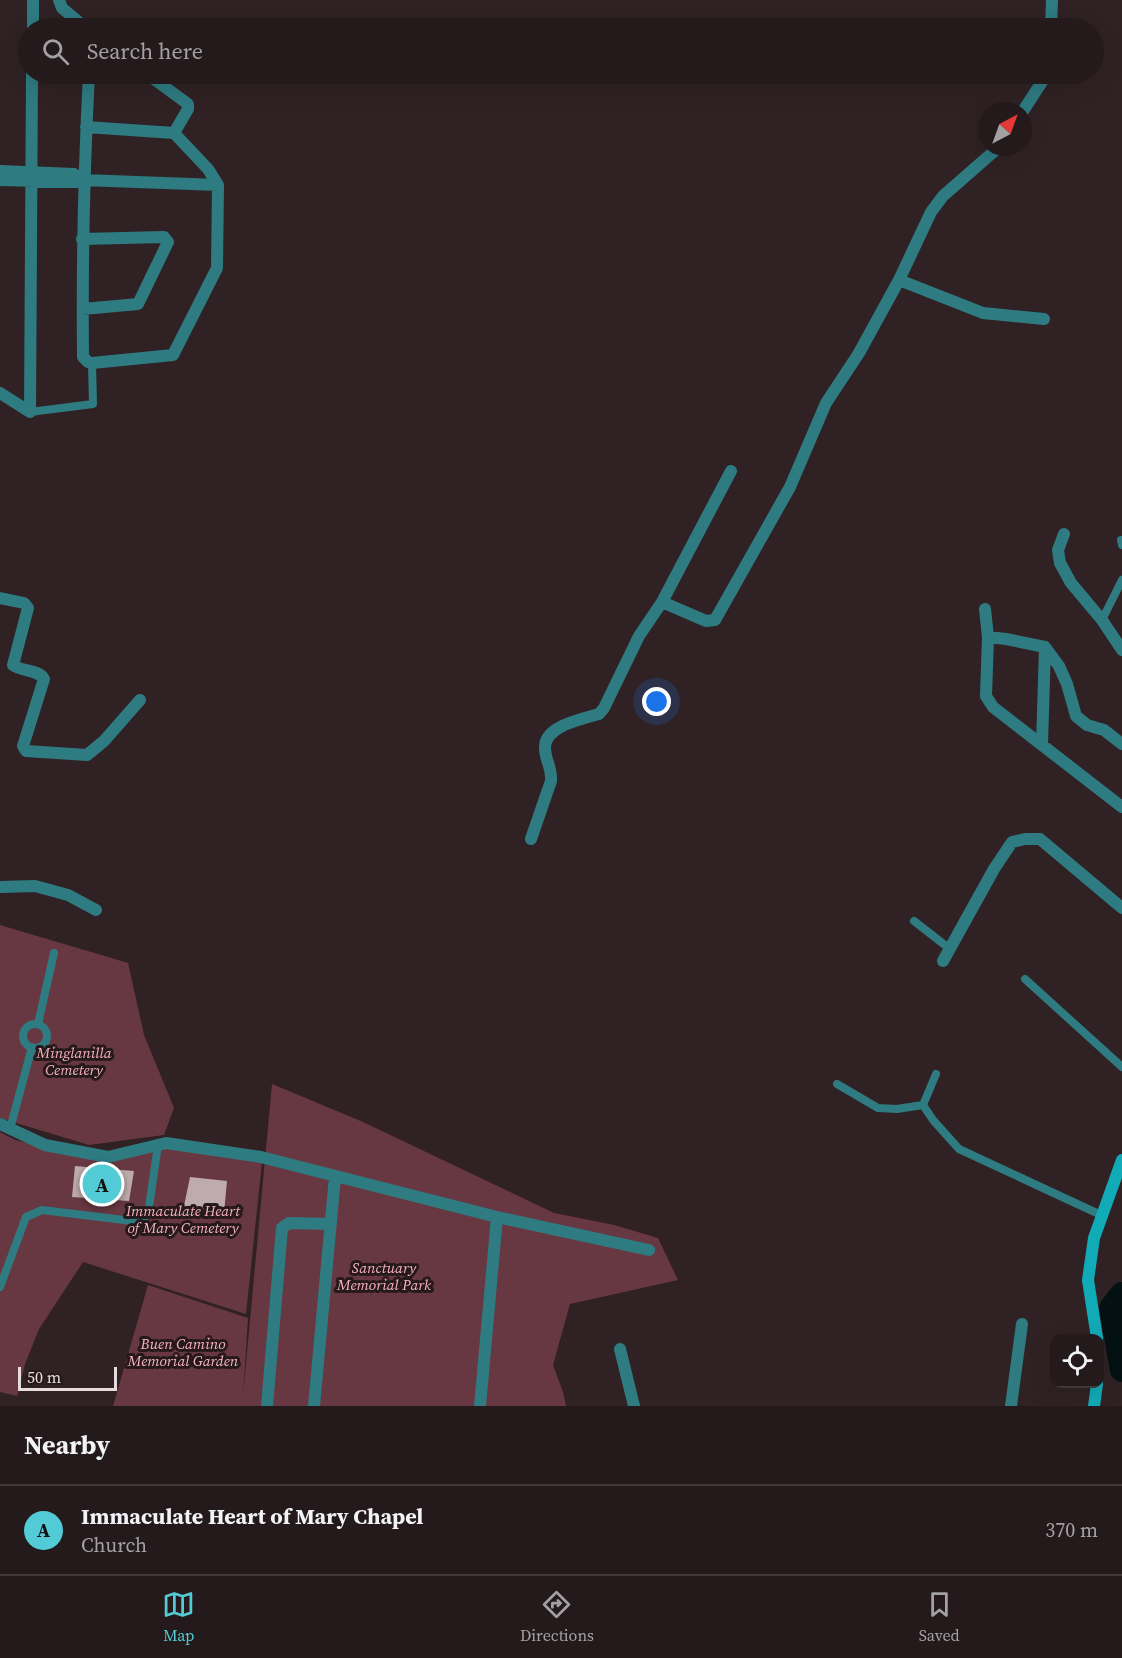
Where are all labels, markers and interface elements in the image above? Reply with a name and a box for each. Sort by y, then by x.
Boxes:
search box [18,18,1104,84]
icon: search [39,35,72,68]
text: Search here [87,36,203,66]
north arrow [978,102,1032,156]
your location [642,687,671,716]
park label: Minglanilla Cemetery [35,1042,112,1080]
pin: A [82,1162,122,1206]
park label: Immaculate Heart of Mary Cemetery [125,1200,241,1238]
park label: Sanctuary Memorial Park [336,1257,432,1295]
park label: Buen Camino Memorial Garden [127,1333,239,1371]
map controls [1050,1334,1104,1388]
button: locate [1050,1334,1104,1388]
scale bar [18,1364,117,1392]
text: 50 m [27,1366,61,1388]
text: Nearby [24,1427,110,1463]
text: Immaculate Heart of Mary Chapel [81,1501,423,1531]
text: A [37,1516,50,1544]
text: 370 m [1045,1516,1098,1544]
text: Church [81,1531,147,1559]
tab: Map [162,1588,195,1646]
tab: Directions [520,1588,594,1646]
tab: Saved [919,1588,960,1646]

